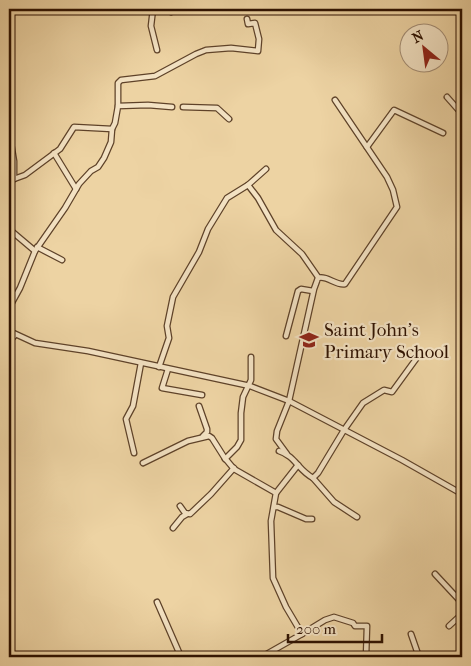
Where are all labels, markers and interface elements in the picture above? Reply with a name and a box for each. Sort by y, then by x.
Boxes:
north arrow [398,22,448,72]
text: N [409,27,427,47]
place label: Saint John's Primary School [324,319,449,363]
school or university icon: Saint John's Primary School [298,329,320,351]
scale bar [288,611,382,643]
text: 200 m [296,620,336,638]

